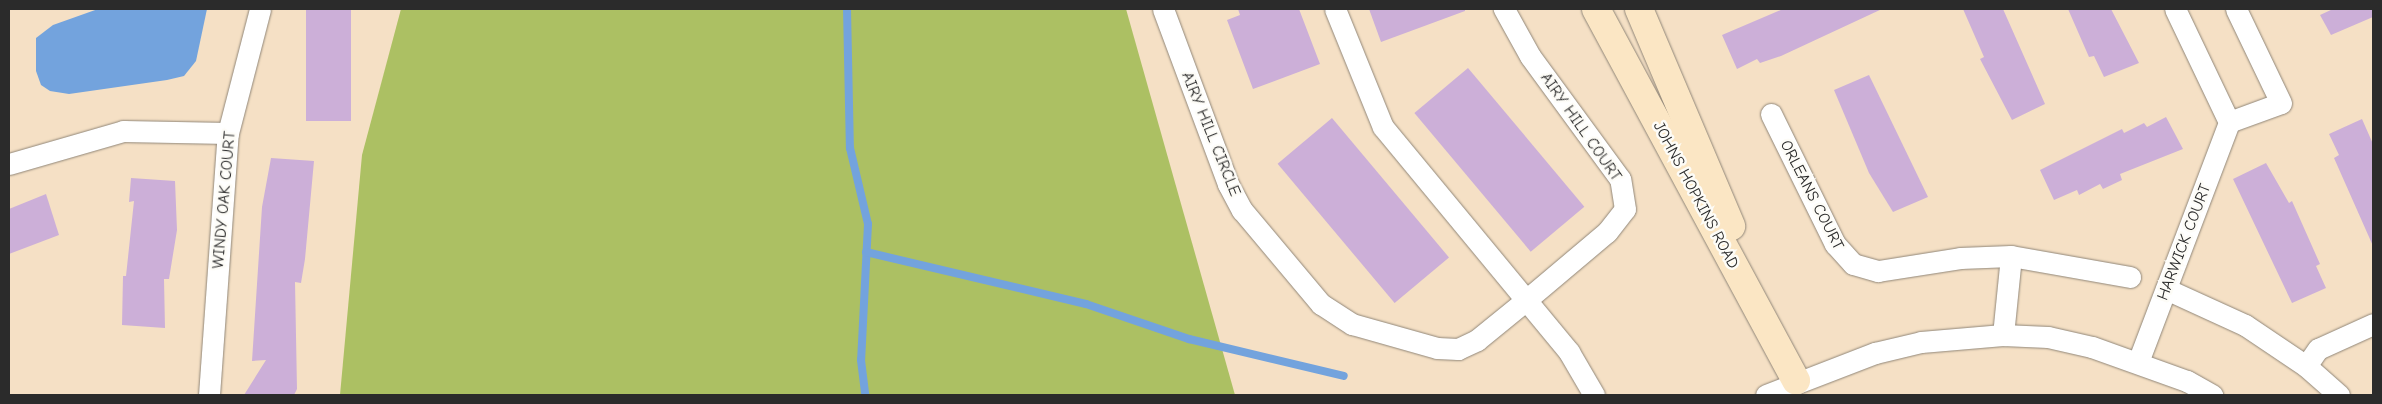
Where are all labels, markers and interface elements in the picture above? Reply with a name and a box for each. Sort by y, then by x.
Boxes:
street label: AIRY HILL CIRCLE [1177,69,1245,199]
street label: AIRY HILL COURT [1536,69,1626,185]
street label: JOHNS HOPKINS ROAD [1649,118,1743,272]
street label: WINDY OAK COURT [208,130,240,270]
street label: ORLEANS COURT [1776,137,1848,253]
street label: HARWICK COURT [2153,181,2215,303]

